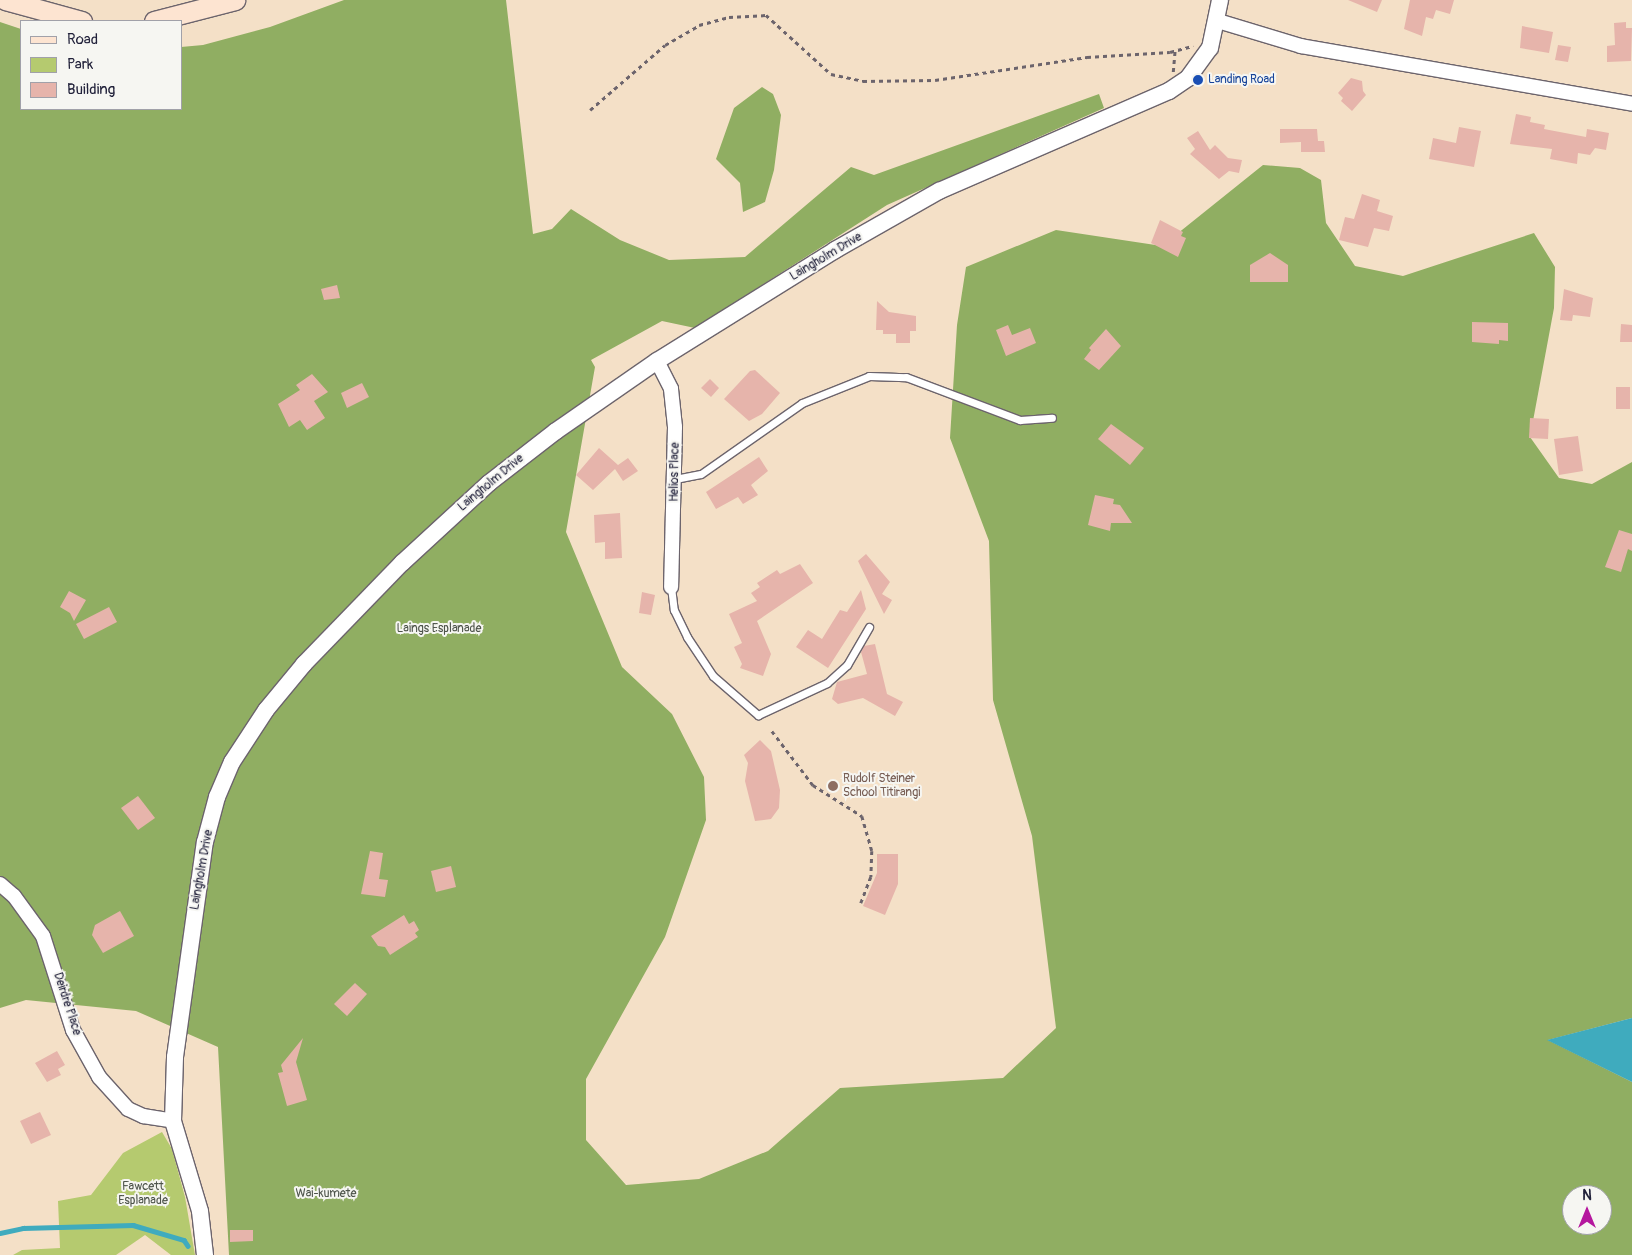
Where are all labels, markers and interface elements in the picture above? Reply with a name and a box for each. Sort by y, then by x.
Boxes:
legend [20,20,182,110]
text: Road [67,30,98,49]
text: Park [67,55,93,74]
place label: Landing Road [1208,73,1275,87]
marker: Landing Road [1192,74,1204,86]
text: Building [67,80,115,99]
street label: Laingholm Drive [788,230,864,284]
street label: Helios Place [667,442,683,502]
street label: Laingholm Drive [455,451,527,515]
park label: Laings Esplanade [397,622,481,636]
place label: Rudolf Steiner School Titirangi [843,772,920,800]
marker: Rudolf Steiner School Titirangi [827,780,839,792]
street label: Laingholm Drive [188,829,216,911]
street label: Deirdre Place [50,971,84,1037]
park label: Fawcett Esplanade [118,1180,168,1208]
north arrow [1562,1185,1612,1235]
park label: Wai-kumete [295,1187,357,1201]
text: N [1582,1187,1592,1204]

